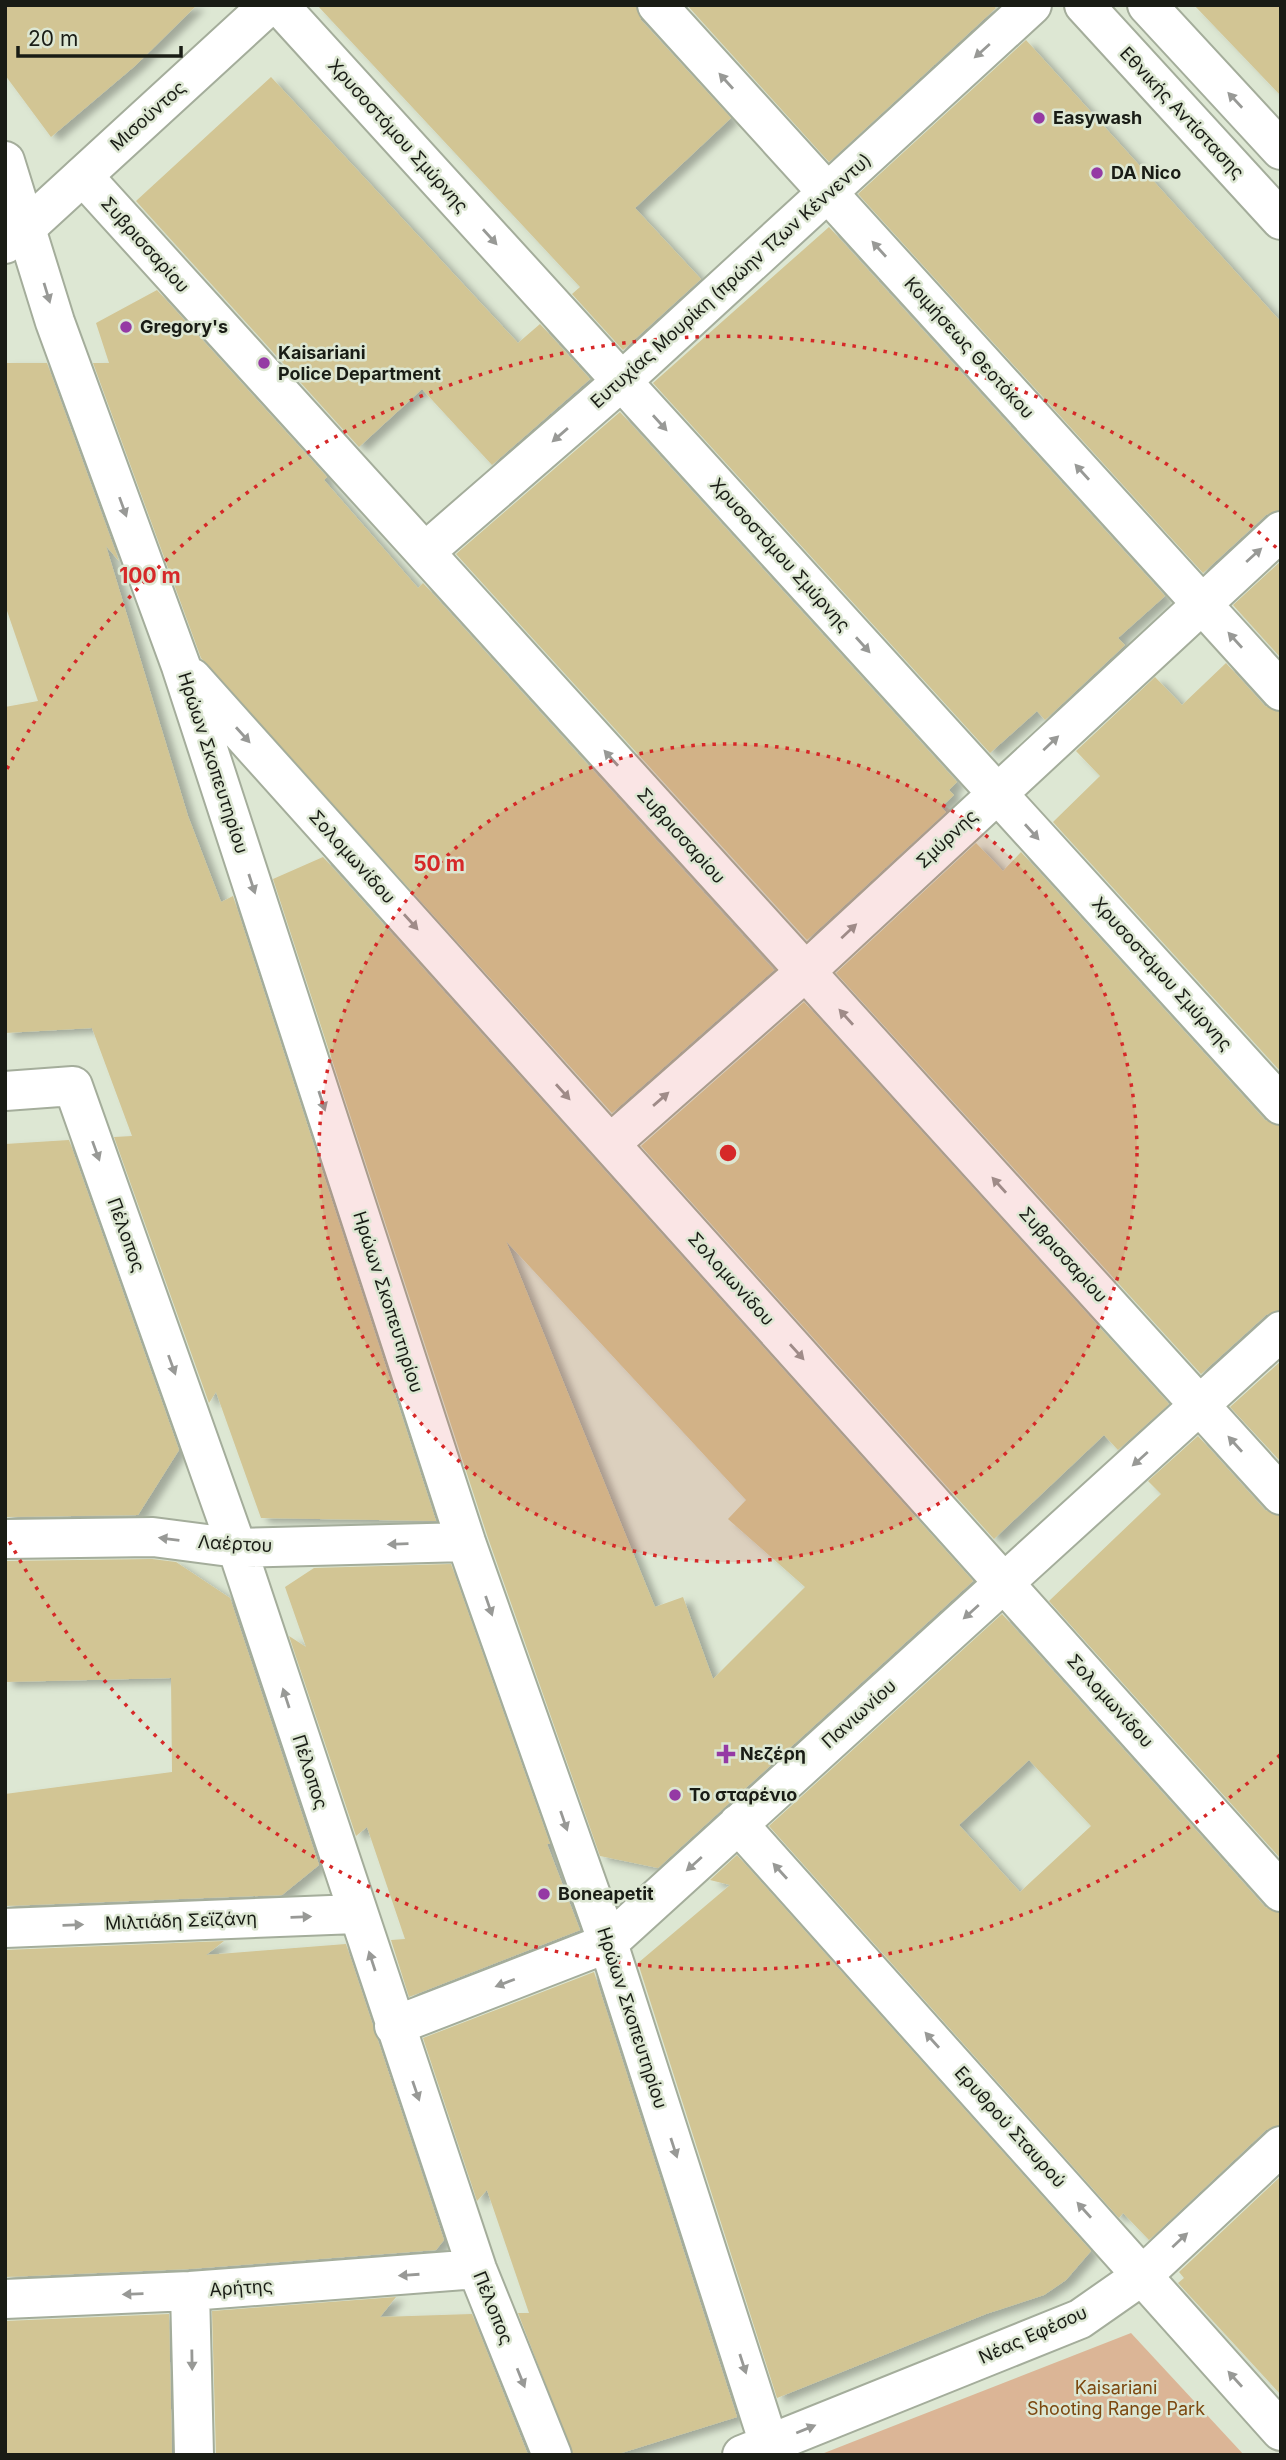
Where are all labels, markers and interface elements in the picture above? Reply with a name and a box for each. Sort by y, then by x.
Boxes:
scale bar [18,14,180,58]
text: 20 m [28,26,78,51]
one-way arrow [974,43,991,59]
street label: Εθνικής Αντίστασης [1116,43,1249,183]
street label: Χρυσοστόμου Σμύρνης [324,55,473,217]
one-way arrow [718,72,734,90]
street label: Μισούντος [106,77,189,155]
one-way arrow [1227,92,1243,109]
place label: Easywash [1053,107,1142,128]
marker: Easywash [1031,110,1047,126]
street label: Ευτυχίας Μουρίκη (πρώην Τζων Κέννεντυ) [586,149,875,412]
place label: DA Nico [1111,162,1181,183]
marker: DA Nico [1089,165,1105,181]
street label: Συβρισσαρίου [97,193,194,297]
one-way arrow [482,228,498,245]
one-way arrow [871,240,887,258]
street label: Κοιμήσεως Θεοτόκου [900,273,1038,423]
one-way arrow [42,282,52,303]
place label: Gregory's [140,316,228,337]
marker: Gregory's [118,319,134,335]
place label: Kaisariani Police Department [278,342,441,384]
marker: Kaisariani Police Department [256,355,272,371]
one-way arrow [652,414,668,432]
one-way arrow [551,427,569,443]
one-way arrow [1074,464,1090,481]
street label: Χρυσοστόμου Σμύρνης [706,474,855,636]
one-way arrow [118,496,129,517]
one-way arrow [1245,547,1263,563]
text: 100 m [119,563,181,588]
one-way arrow [1227,631,1243,649]
one-way arrow [855,636,871,654]
street label: Ηρώων Σκοπευτηρίου [174,670,253,856]
one-way arrow [235,726,251,744]
one-way arrow [1042,735,1059,751]
one-way arrow [603,749,619,767]
street label: Συβρισσαρίου [633,784,730,888]
street label: Σμύρνης [912,805,982,872]
street label: Σολομωνίδου [305,806,400,908]
one-way arrow [1024,823,1040,840]
text: 50 m [413,851,465,876]
one-way arrow [247,874,258,895]
street label: Χρυσοστόμου Σμύρνης [1088,893,1237,1055]
one-way arrow [403,914,418,931]
one-way arrow [840,923,858,939]
one-way arrow [838,1008,854,1026]
one-way arrow [555,1083,571,1101]
one-way arrow [318,1090,328,1111]
one-way arrow [652,1091,670,1107]
one-way arrow [91,1140,102,1161]
centre of rings [716,1141,740,1165]
one-way arrow [992,1177,1008,1194]
street label: Πέλοπος [103,1195,150,1275]
street label: Συβρισσαρίου [1015,1203,1112,1307]
street label: Ηρώων Σκοπευτηρίου [349,1209,428,1395]
street label: Σολομωνίδου [684,1228,779,1330]
one-way arrow [788,1343,804,1360]
one-way arrow [167,1355,178,1376]
one-way arrow [1227,1435,1243,1453]
one-way arrow [1131,1451,1149,1467]
street label: Λαέρτου [197,1531,273,1556]
one-way arrow [158,1534,180,1545]
one-way arrow [386,1538,408,1549]
one-way arrow [483,1596,494,1617]
one-way arrow [962,1604,980,1620]
street label: Σολομωνίδου [1063,1650,1158,1752]
street label: Πανιωνίου [817,1675,900,1752]
one-way arrow [280,1688,291,1709]
street label: Πέλοπος [289,1732,332,1812]
place label: Νεζέρη [740,1743,806,1764]
marker: Νεζέρη [718,1746,734,1762]
place label: Το σταρένιο [689,1784,797,1805]
marker: Το σταρένιο [667,1787,683,1803]
one-way arrow [559,1810,570,1831]
one-way arrow [685,1856,703,1872]
one-way arrow [772,1862,788,1880]
place label: Boneapetit [558,1883,654,1904]
marker: Boneapetit [536,1886,552,1902]
street label: Μιλτιάδη Σεϊζάνη [105,1907,257,1934]
one-way arrow [290,1911,312,1922]
one-way arrow [63,1920,85,1931]
street label: Ηρώων Σκοπευτηρίου [593,1925,672,2111]
one-way arrow [366,1951,377,1972]
one-way arrow [494,1977,515,1988]
one-way arrow [924,2031,940,2049]
street label: Ερυθρού Σταυρού [951,2062,1070,2191]
one-way arrow [411,2080,422,2101]
one-way arrow [669,2137,679,2158]
one-way arrow [1076,2201,1092,2219]
one-way arrow [1171,2232,1189,2248]
street label: Πέλοπος [469,2268,518,2348]
one-way arrow [398,2270,420,2281]
street label: Αρήτης [208,2275,273,2300]
one-way arrow [122,2288,144,2299]
street label: Νέας Εφέσου [975,2301,1090,2368]
one-way arrow [186,2349,198,2371]
one-way arrow [739,2354,749,2375]
one-way arrow [516,2368,527,2389]
one-way arrow [1228,2371,1244,2388]
park label: Kaisariani Shooting Range Park [1027,2377,1205,2419]
one-way arrow [796,2424,817,2435]

